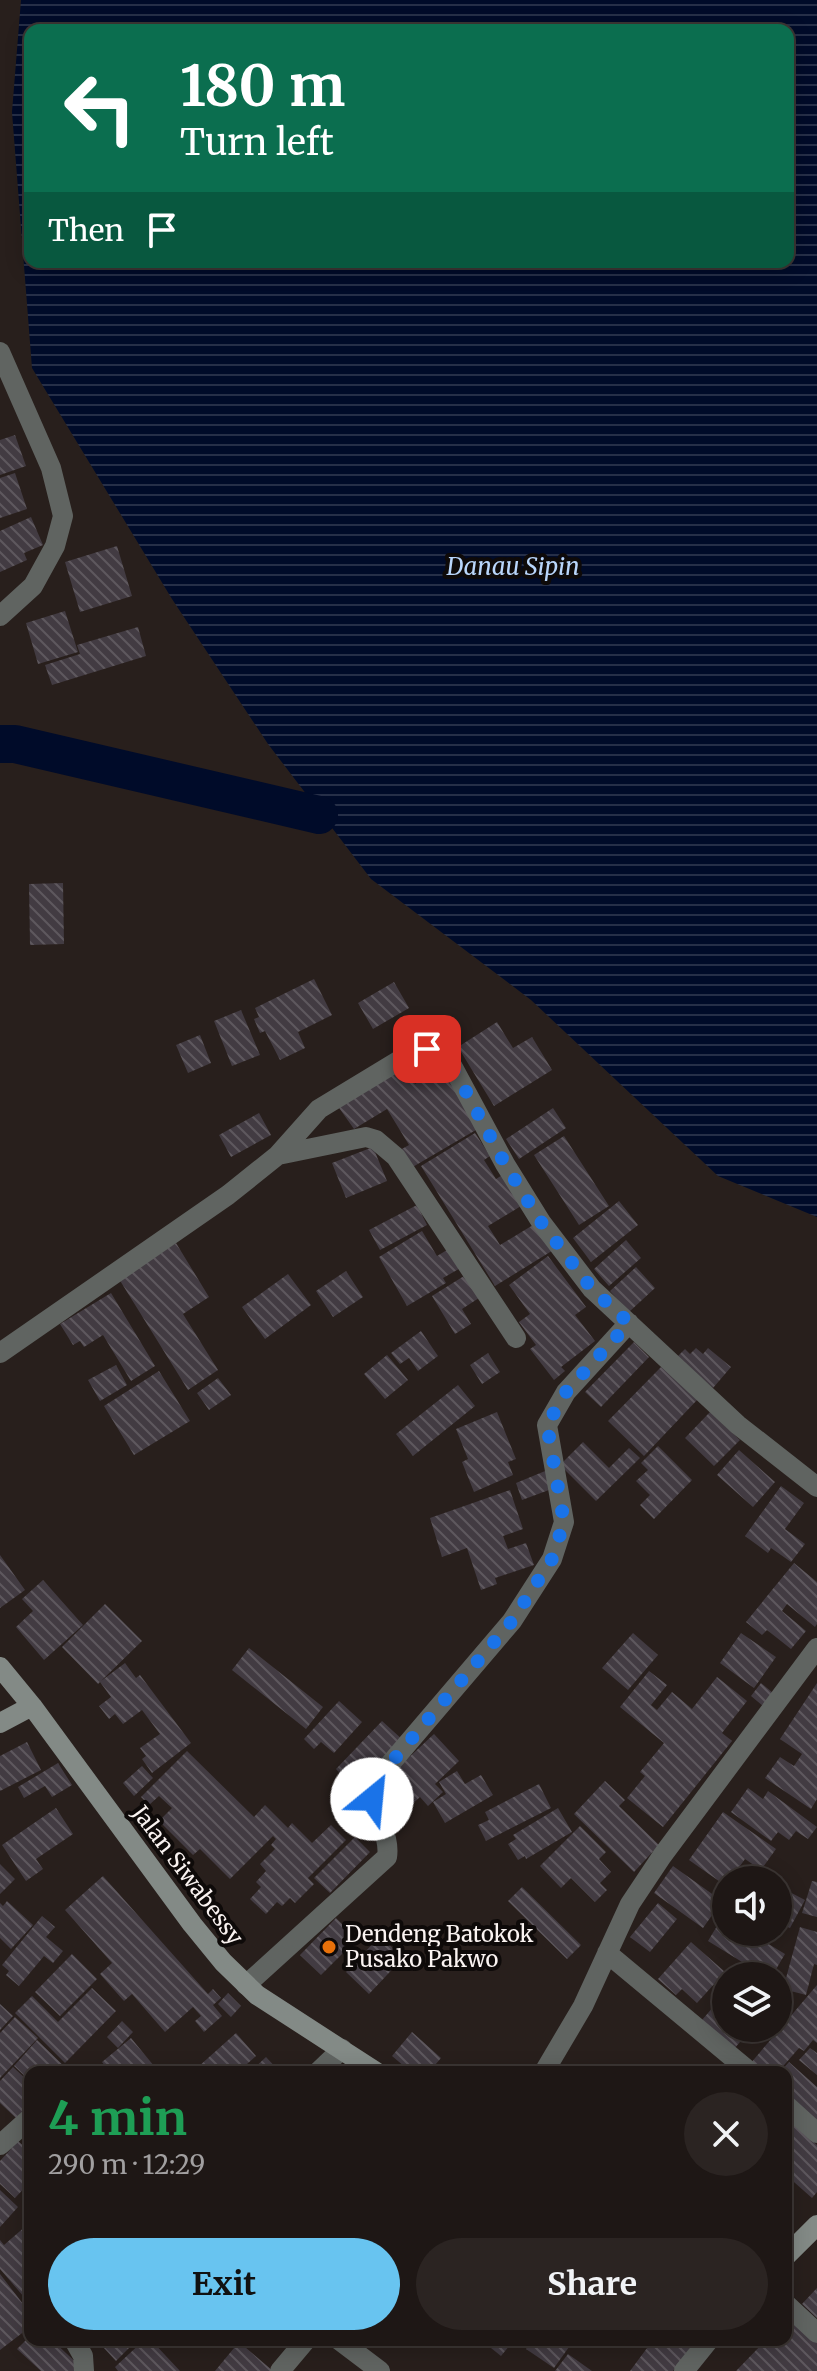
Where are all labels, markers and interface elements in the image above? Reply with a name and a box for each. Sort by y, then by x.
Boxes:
text: 180 m [180,51,345,121]
icon: left [48,56,152,160]
text: Turn left [180,120,334,165]
icon: arrive [140,208,184,252]
text: Then [48,211,124,249]
water label: Danau Sipin [446,551,579,582]
pin [393,1015,461,1083]
icon: arrive [405,1027,449,1071]
position arrow [330,1757,414,1841]
street label: Jalan Siwabessy [126,1799,250,1950]
map controls [712,1866,792,2042]
button: sound [712,1866,792,1946]
place label: Dendeng Batokok Pusako Pakwo [345,1920,534,1973]
marker: Dendeng Batokok Pusako Pakwo [320,1938,338,1956]
button: layers [712,1962,792,2042]
text: 4 min [48,2088,187,2148]
button: close [684,2092,768,2176]
text: 290 m · 12:29 [48,2148,205,2181]
button: Exit [48,2238,400,2330]
button: Share [416,2238,768,2330]

